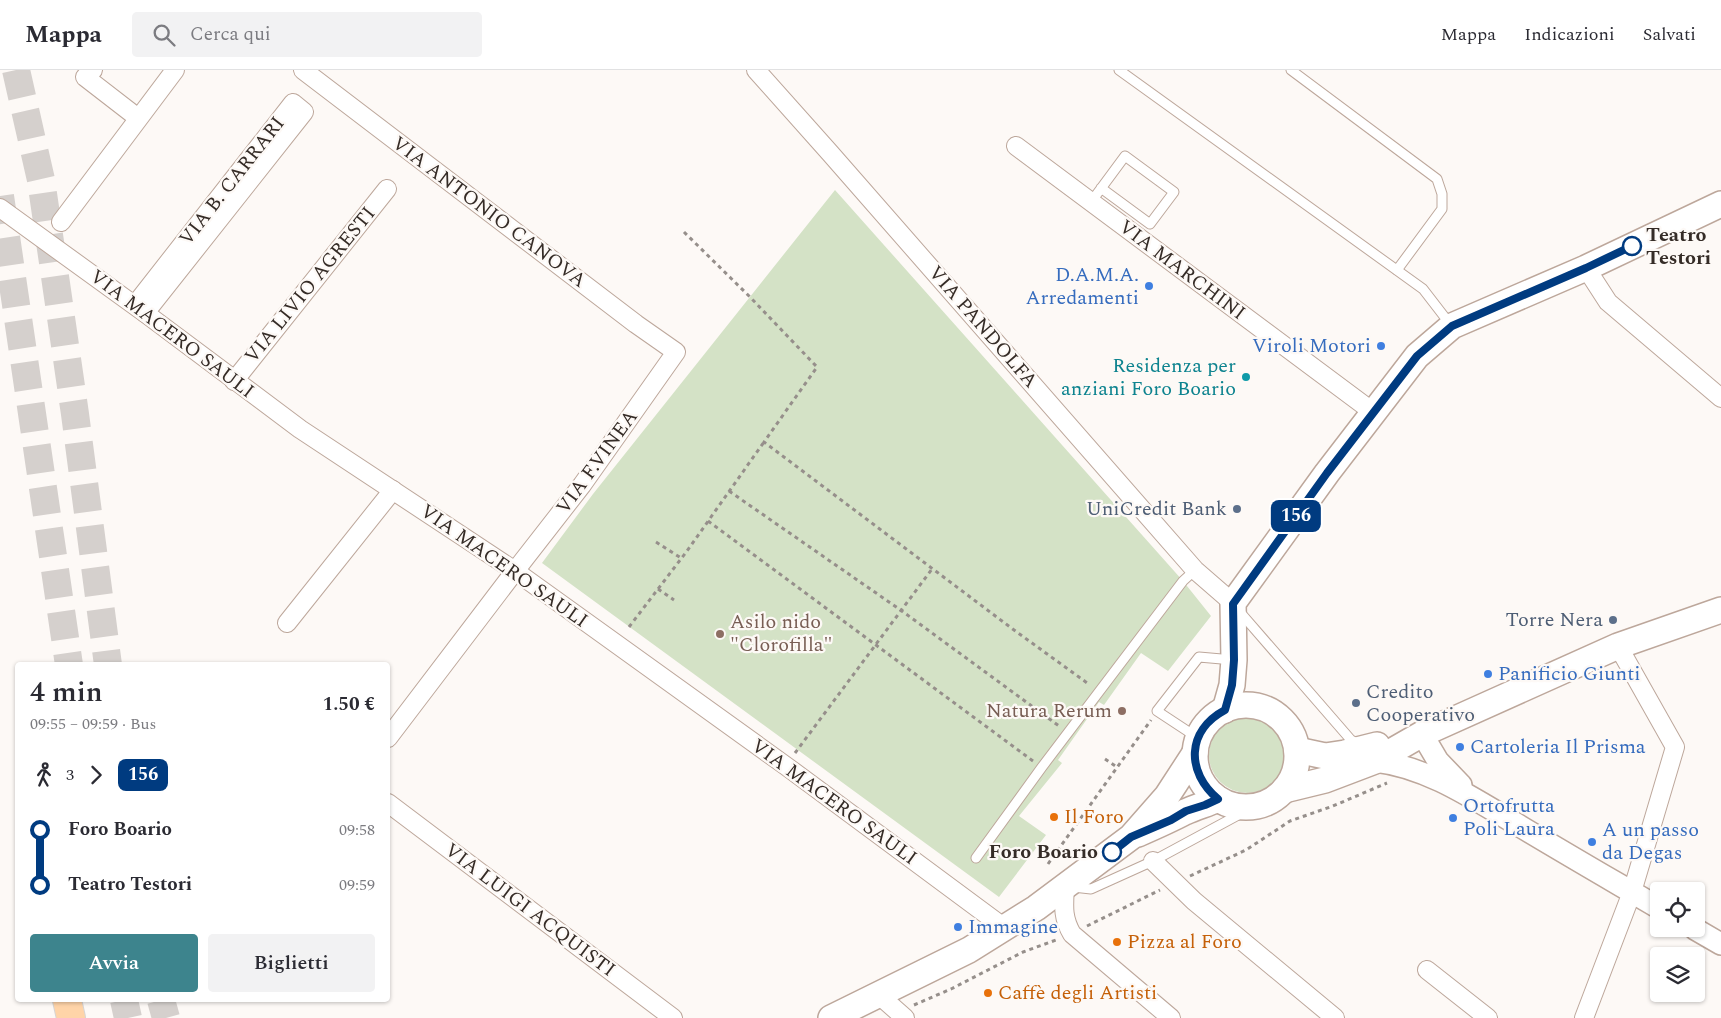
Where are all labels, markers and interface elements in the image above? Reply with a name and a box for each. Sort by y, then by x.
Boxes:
search box [132,12,482,57]
text: Mappa [25,17,102,53]
text: Cerca qui [190,20,271,49]
icon: search [150,21,178,49]
text: Mappa [1441,21,1496,48]
text: Indicazioni [1524,21,1615,48]
text: Salvati [1643,21,1696,48]
street label: VIA B. CARRARI [172,110,292,252]
street label: VIA ANTONIO CANOVA [385,129,593,295]
street label: VIA LIVIO AGRESTI [237,200,383,370]
street label: VIA MARCHINI [1112,212,1252,328]
place label: Teatro Testori [1646,220,1711,273]
marker: Teatro Testori [1622,236,1642,256]
street label: VIA PANDOLFA [921,259,1045,395]
place label: D.A.M.A. Arredamenti [1026,260,1139,313]
street label: VIA MACERO SAULI [83,262,261,406]
marker: D.A.M.A. Arredamenti [1143,280,1155,292]
place label: Viroli Motori [1252,331,1371,361]
marker: Viroli Motori [1375,340,1387,352]
place label: Residenza per anziani Foro Boario [1061,351,1236,404]
marker: Residenza per anziani Foro Boario [1240,371,1252,383]
street label: VIA F.VINEA [549,403,645,521]
place label: UniCredit Bank [1086,494,1227,524]
street label: VIA MACERO SAULI [414,497,594,635]
line badge: 156 [1267,500,1325,532]
text: 156 [1281,502,1311,529]
marker: UniCredit Bank [1231,503,1243,515]
place label: Torre Nera [1506,605,1603,635]
place label: Asilo nido "Clorofilla" [730,607,833,660]
marker: Torre Nera [1607,614,1619,626]
marker: Asilo nido "Clorofilla" [714,628,726,640]
place label: Panificio Giunti [1498,659,1641,689]
marker: Panificio Giunti [1482,668,1494,680]
text: 4 min [30,671,103,714]
place label: Credito Cooperativo [1366,677,1475,730]
text: 1.50 € [323,690,375,719]
place label: Natura Rerum [986,696,1112,726]
marker: Credito Cooperativo [1350,697,1362,709]
marker: Natura Rerum [1116,705,1128,717]
text: 09:55 – 09:59 · Bus [30,712,156,736]
street label: VIA MACERO SAULI [745,731,923,873]
place label: Cartoleria Il Prisma [1470,732,1646,762]
marker: Cartoleria Il Prisma [1454,741,1466,753]
icon: walk [30,761,58,789]
icon: forward [82,761,110,789]
text: 156 [128,761,158,788]
text: 3 [66,763,74,787]
place label: Ortofrutta Poli Laura [1463,791,1555,844]
place label: Il Foro [1064,802,1124,832]
marker: Il Foro [1048,811,1060,823]
marker: Ortofrutta Poli Laura [1447,812,1459,824]
text: Foro Boario [68,815,172,844]
place label: A un passo da Degas [1602,815,1699,868]
text: 09:58 [339,818,375,842]
street label: VIA LUIGI ACQUISTI [438,836,622,984]
marker: A un passo da Degas [1586,836,1598,848]
place label: Foro Boario [989,837,1098,867]
marker: Foro Boario [1102,842,1122,862]
text: Teatro Testori [68,870,192,899]
text: 09:59 [339,873,375,897]
map controls [1650,882,1705,1002]
button: locate [1650,882,1705,937]
place label: Immagine [968,912,1058,942]
marker: Immagine [952,921,964,933]
place label: Pizza al Foro [1127,927,1242,957]
button: Avvia [30,934,198,992]
button: Biglietti [208,934,375,992]
marker: Pizza al Foro [1111,936,1123,948]
button: layers [1650,947,1705,1002]
place label: Caffè degli Artisti [998,978,1157,1008]
marker: Caffè degli Artisti [982,987,994,999]

